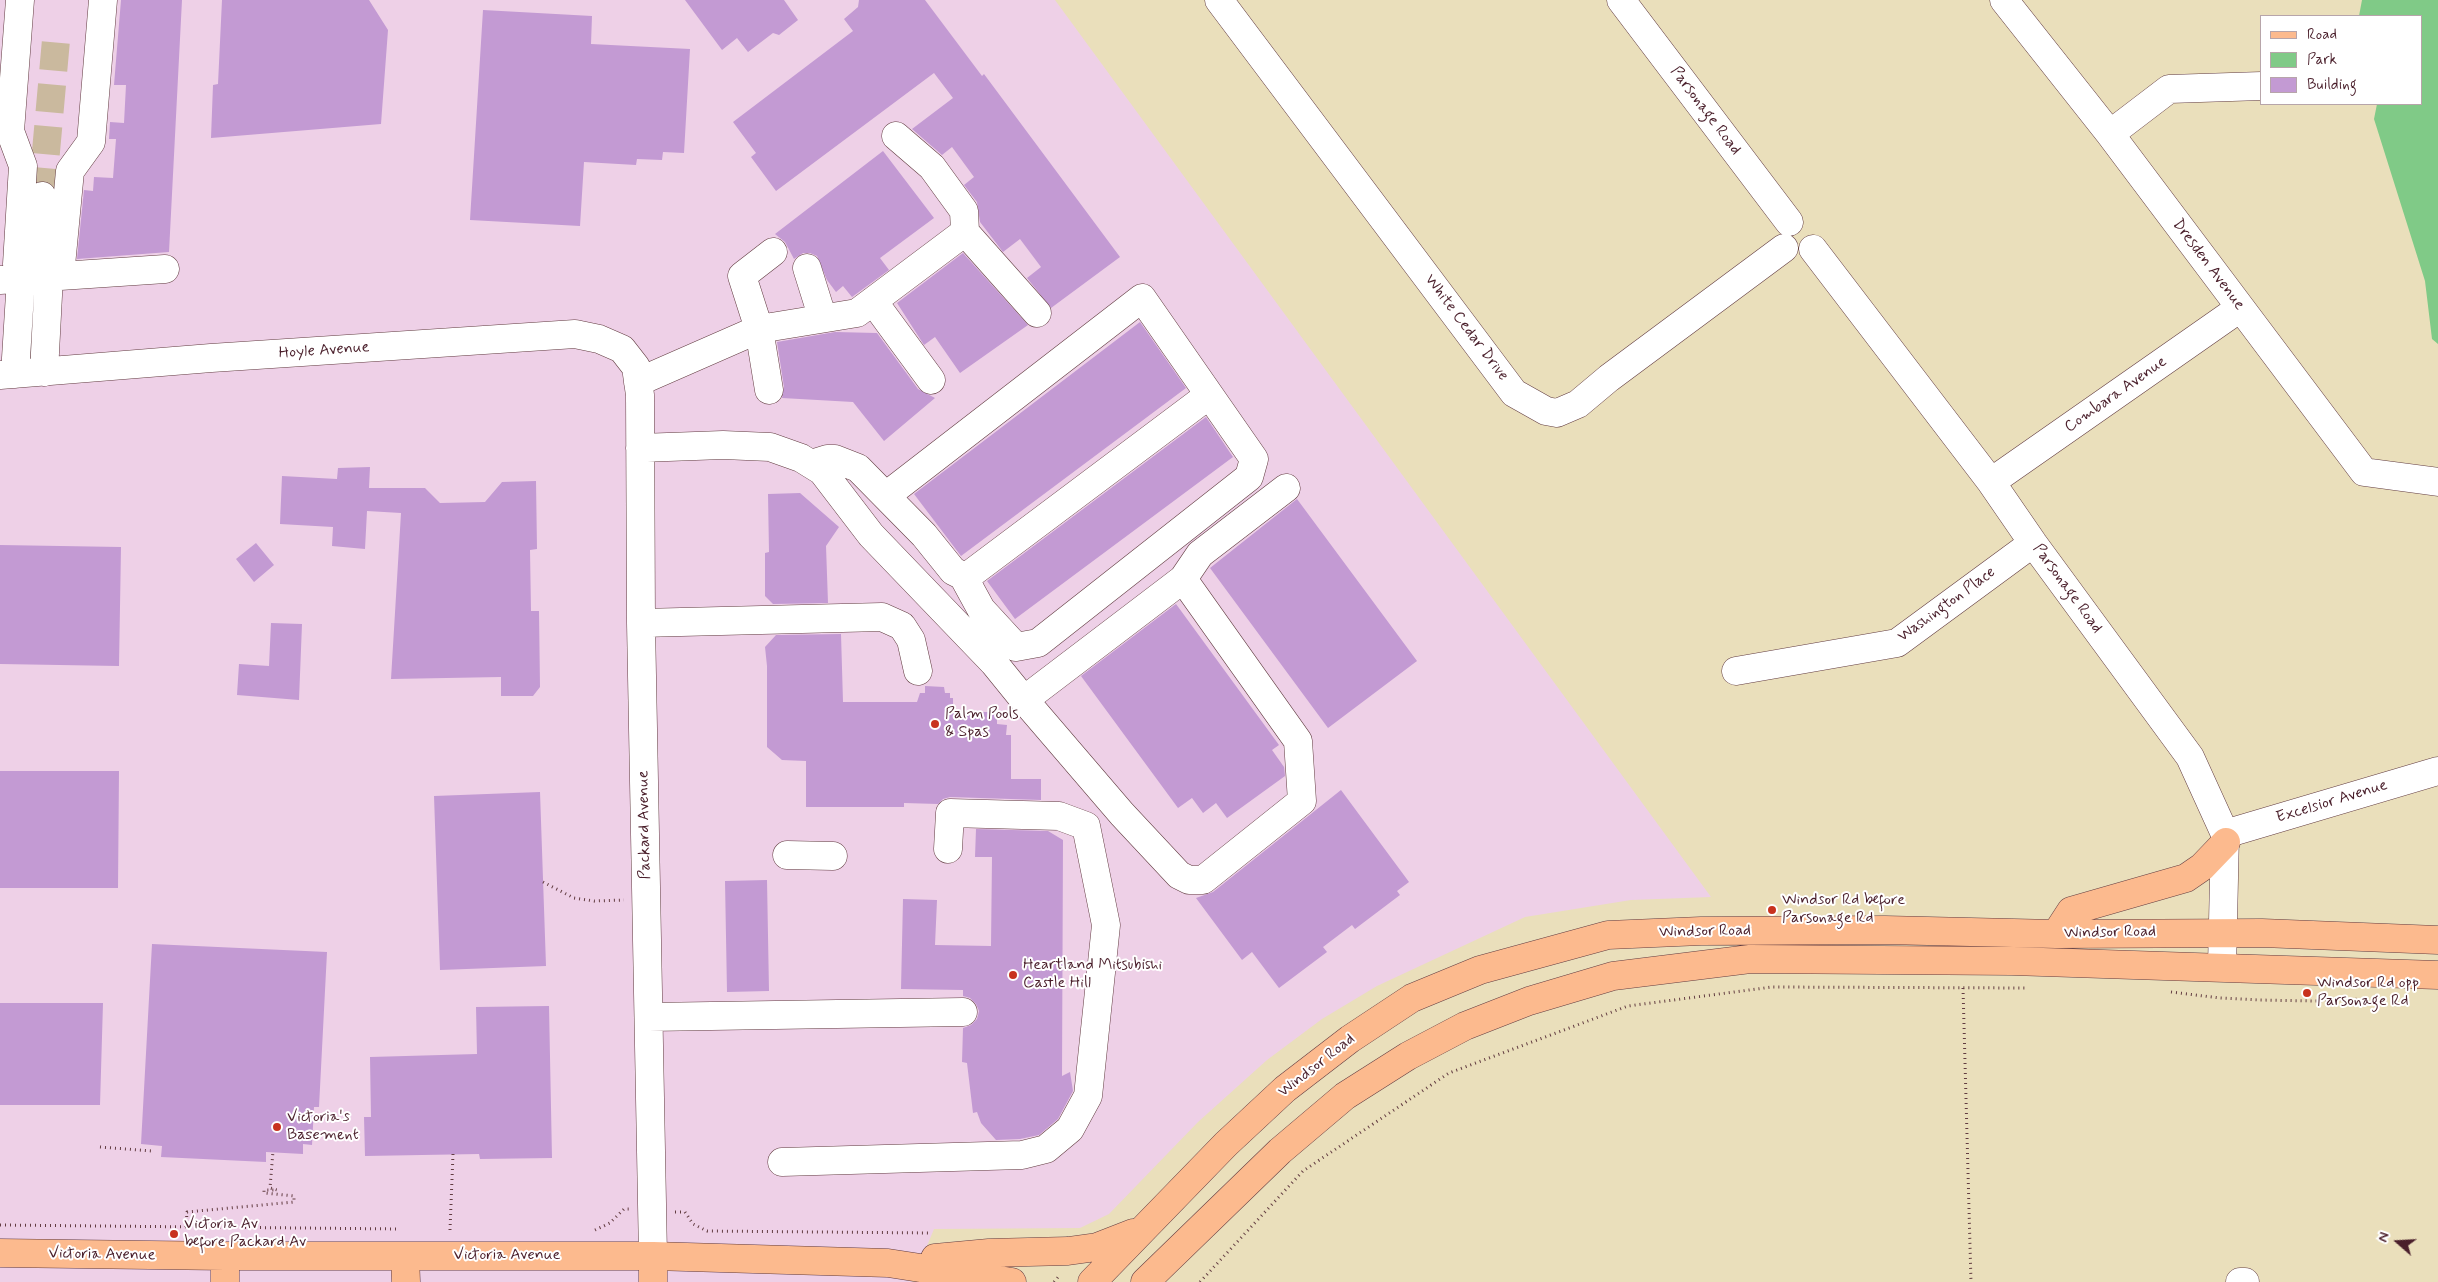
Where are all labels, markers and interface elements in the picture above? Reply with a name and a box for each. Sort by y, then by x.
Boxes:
legend [2260,15,2423,105]
text: Road [2307,25,2337,45]
text: Park [2307,50,2337,70]
street label: Parsonage Road [1665,63,1745,159]
text: Building [2307,75,2357,95]
street label: Dresden Avenue [2168,216,2248,314]
street label: White Cedar Drive [1420,271,1512,385]
street label: Hoyle Avenue [278,338,370,364]
street label: Combara Avenue [2061,353,2171,437]
street label: Parsonage Road [2028,540,2106,638]
street label: Washington Place [1894,563,2000,647]
place label: Palm Pools & Spas [945,705,1019,743]
marker: Palm Pools & Spas [929,718,941,730]
street label: Packard Avenue [634,770,656,880]
street label: Excelsior Avenue [2274,776,2390,828]
place label: Windsor Rd before Parsonage Rd [1782,891,1905,929]
marker: Windsor Rd before Parsonage Rd [1766,904,1778,916]
street label: Windsor Road [1659,922,1751,942]
street label: Windsor Road [2064,923,2156,943]
place label: Heartland Mitsubishi Castle Hill [1023,956,1162,994]
marker: Heartland Mitsubishi Castle Hill [1007,969,1019,981]
place label: Windsor Rd opp Parsonage Rd [2317,974,2419,1012]
marker: Windsor Rd opp Parsonage Rd [2301,987,2313,999]
street label: Windsor Road [1275,1030,1359,1102]
place label: Victoria's Basement [287,1108,359,1146]
marker: Victoria's Basement [271,1121,283,1133]
place label: Victoria Av before Packard Av [184,1215,306,1253]
north arrow [2373,1217,2423,1267]
marker: Victoria Av before Packard Av [168,1228,180,1240]
text: N [2374,1230,2394,1244]
street label: Victoria Avenue [48,1244,156,1266]
street label: Victoria Avenue [454,1246,560,1266]

